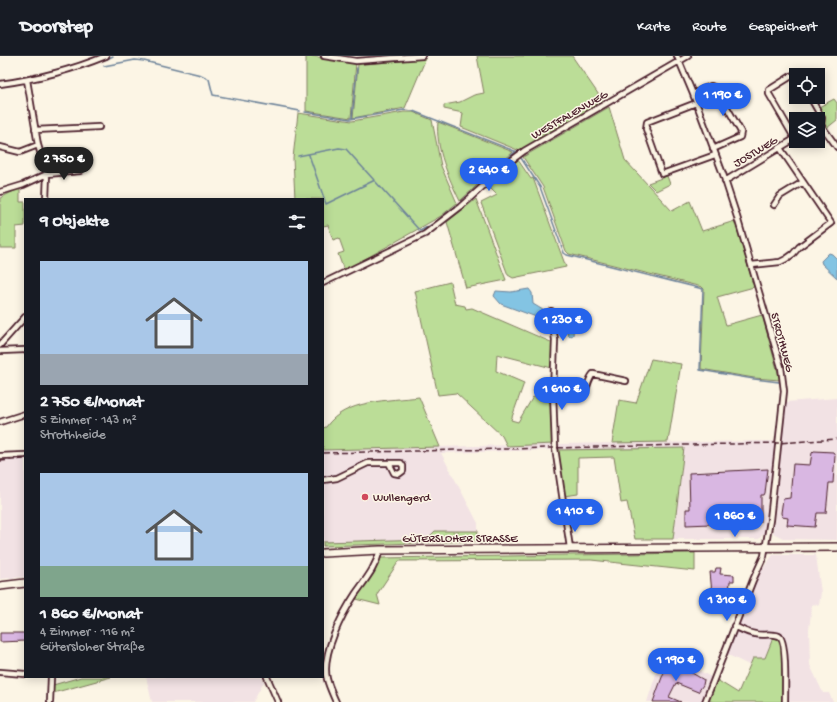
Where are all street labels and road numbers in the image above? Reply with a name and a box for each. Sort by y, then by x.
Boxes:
street label: WESTFALENWEG [529,88,611,143]
street label: JOSTWEG [731,134,781,171]
street label: STROTHWEG [766,312,796,374]
street label: GÜTERSLOHER STRASSE [402,533,518,547]

